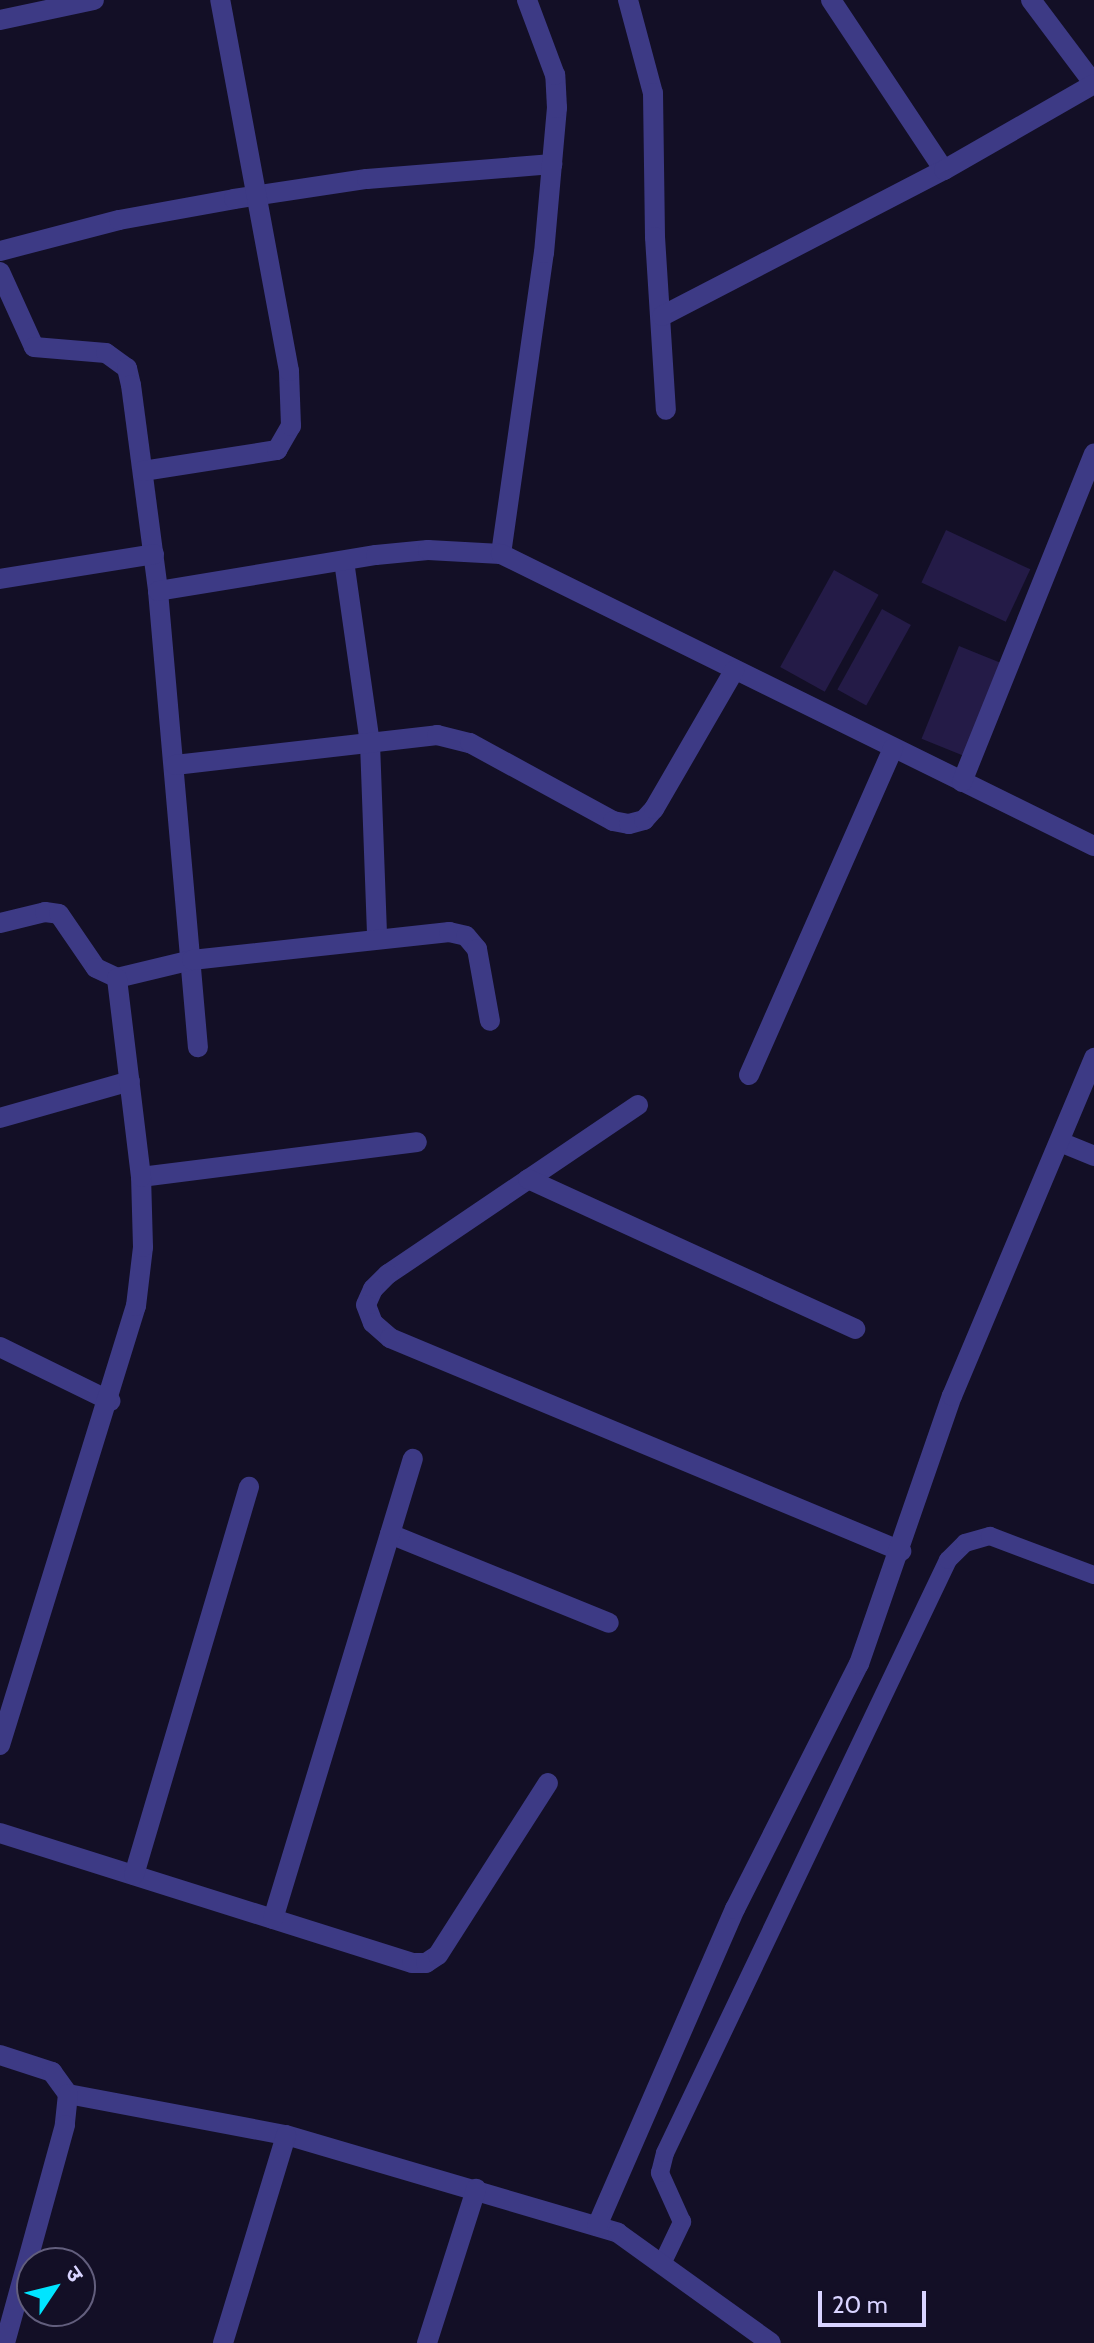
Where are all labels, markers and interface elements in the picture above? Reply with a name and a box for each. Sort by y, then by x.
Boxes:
north arrow [16,2247,96,2327]
text: उ [60,2261,89,2287]
scale bar [822,2275,930,2325]
text: 20 m [832,2290,888,2319]

